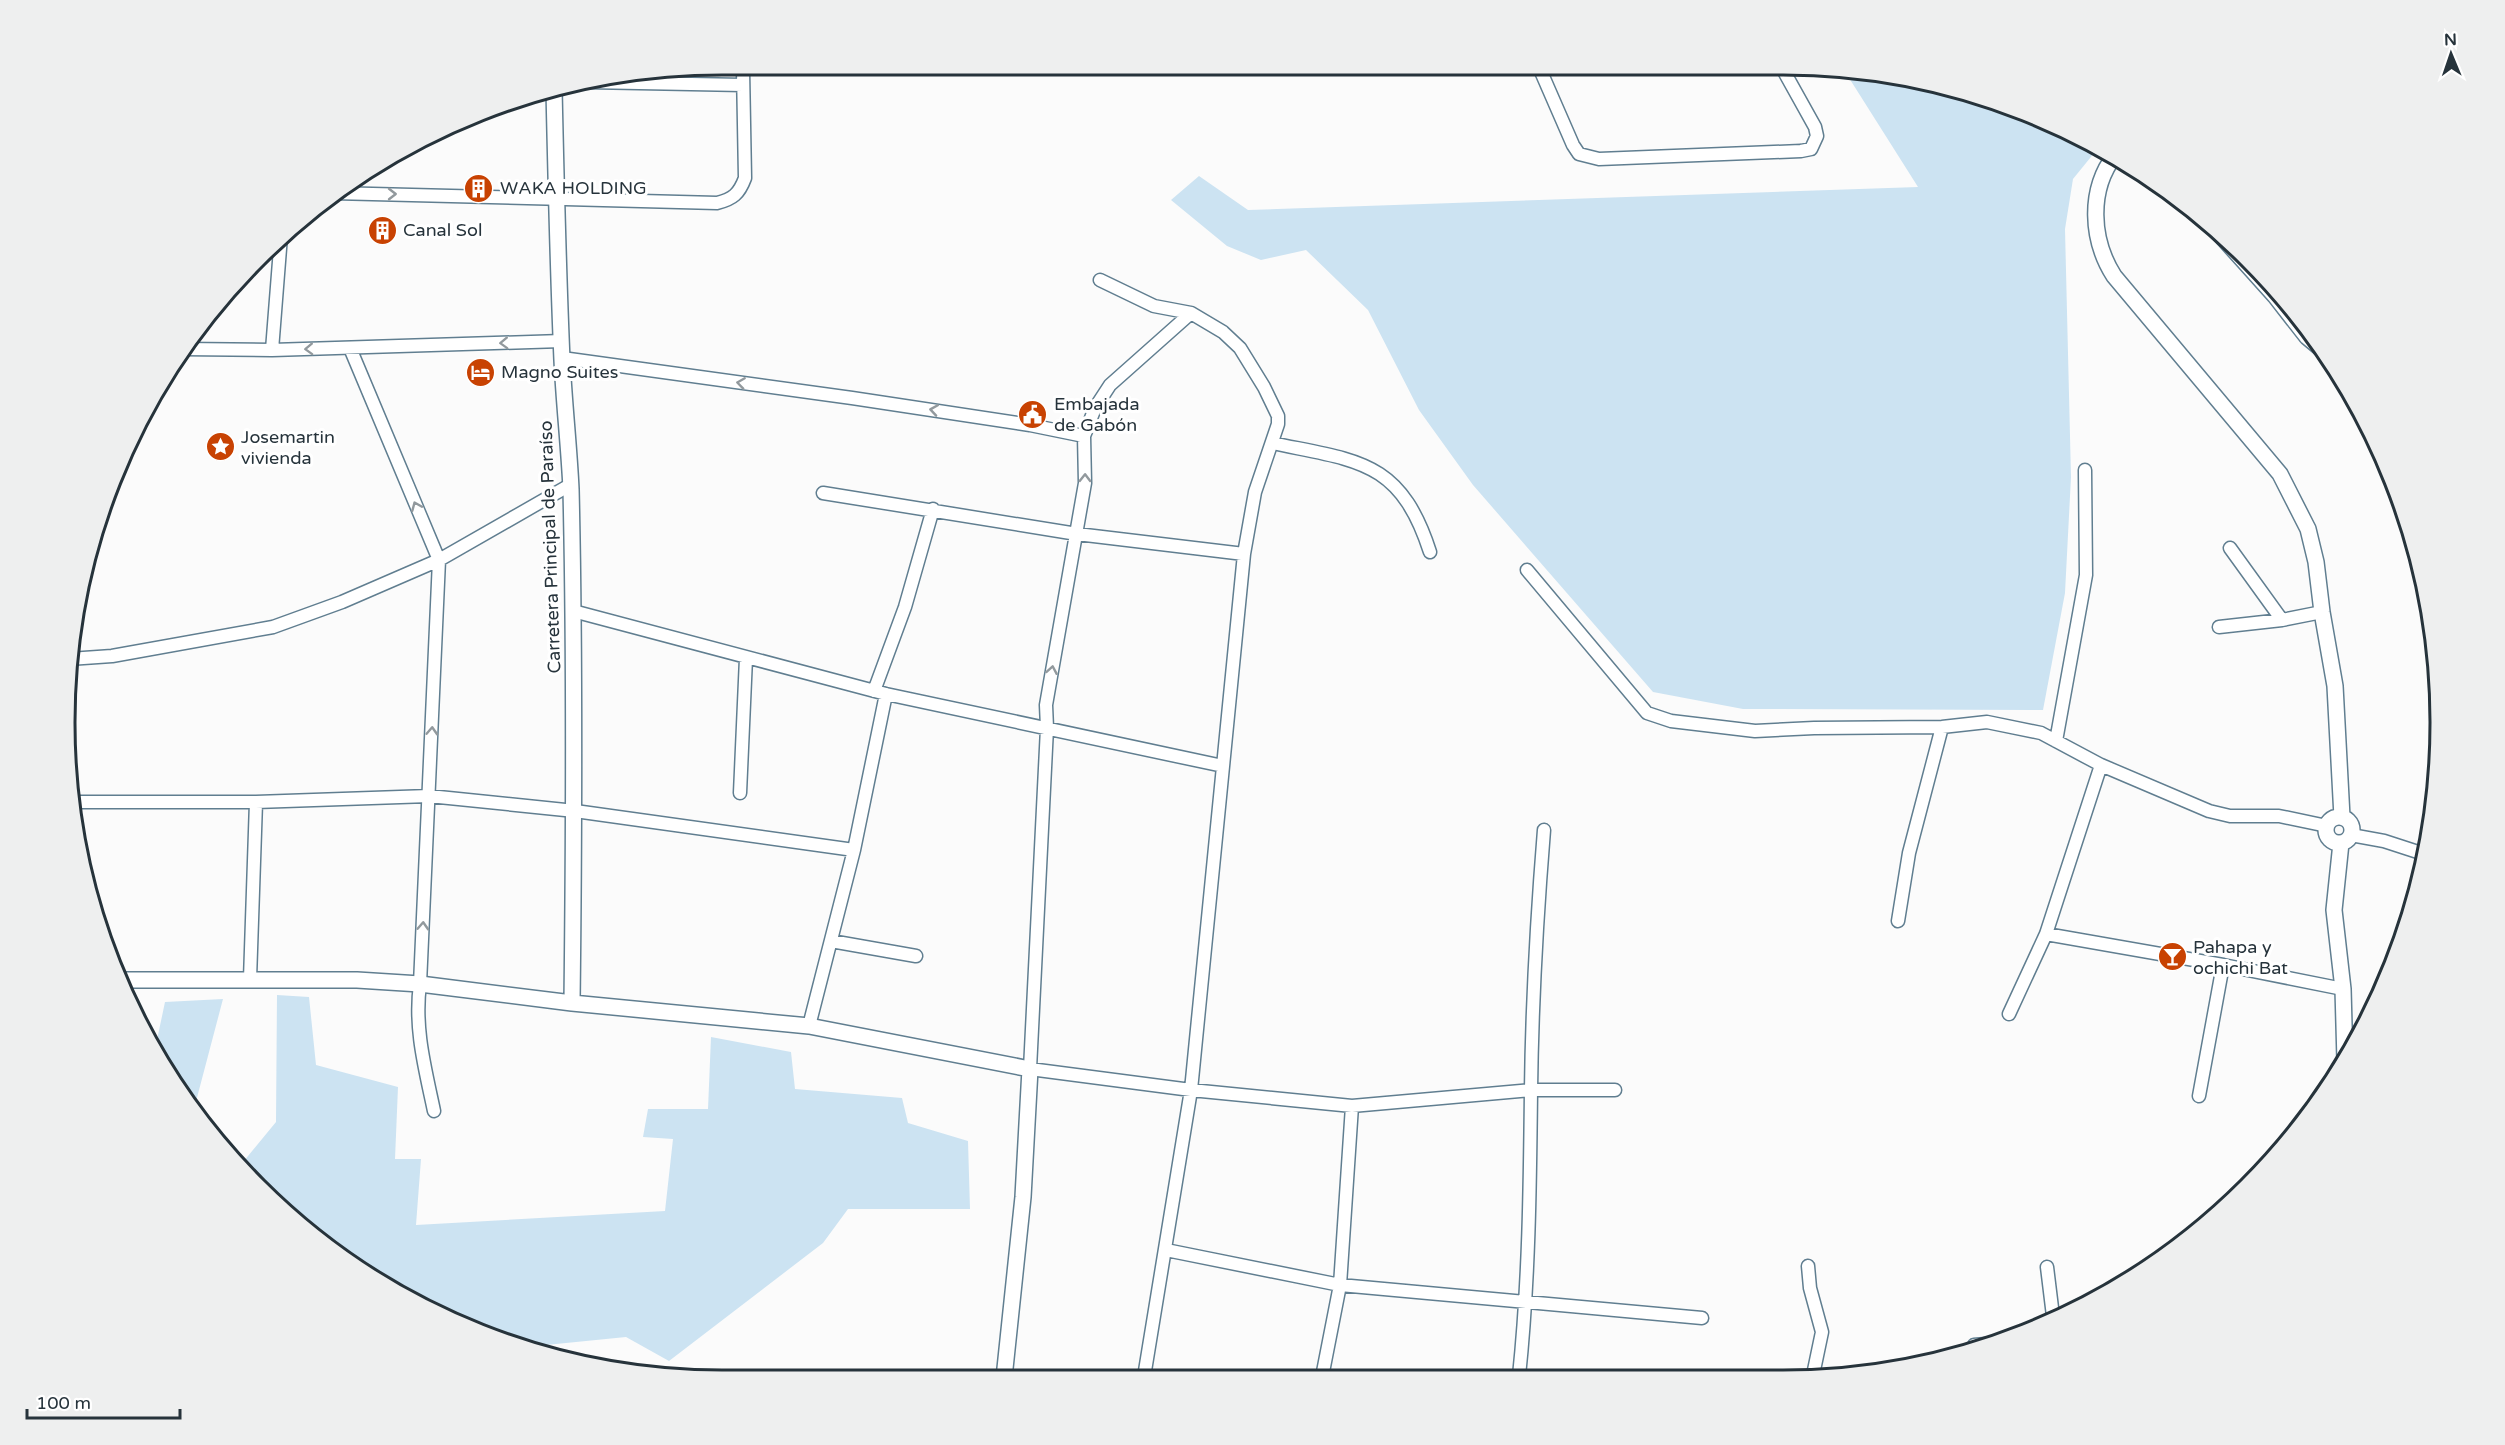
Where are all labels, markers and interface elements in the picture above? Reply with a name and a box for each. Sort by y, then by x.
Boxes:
north arrow [2421,24,2481,84]
text: N [2444,30,2457,50]
building icon: WAKA HOLDING [463,172,495,204]
place label: WAKA HOLDING [500,177,647,199]
one-way arrow [387,187,396,200]
building icon: Canal Sol [366,214,398,246]
place label: Canal Sol [403,219,482,241]
one-way arrow [499,337,508,349]
one-way arrow [304,343,313,355]
hotel icon: Magno Suites [464,356,496,388]
place label: Magno Suites [501,361,618,383]
one-way arrow [736,377,745,389]
place label: Embajada de Gabón [1054,393,1140,436]
public building icon: Embajada de Gabón [1017,398,1049,430]
one-way arrow [929,404,939,417]
street label: Carretera Principal de Paraíso [535,420,565,674]
place label: Josemartin vivienda [241,426,335,469]
place icon: Josemartin vivienda [204,431,236,463]
one-way arrow [1079,473,1091,482]
one-way arrow [412,502,424,513]
one-way arrow [1045,665,1058,675]
one-way arrow [425,727,438,736]
one-way arrow [416,921,429,930]
place label: Pahapa y ochichi Bat [2193,936,2288,979]
bar icon: Pahapa y ochichi Bat [2156,941,2188,973]
scale bar [27,1382,180,1420]
text: 100 m [36,1392,91,1414]

